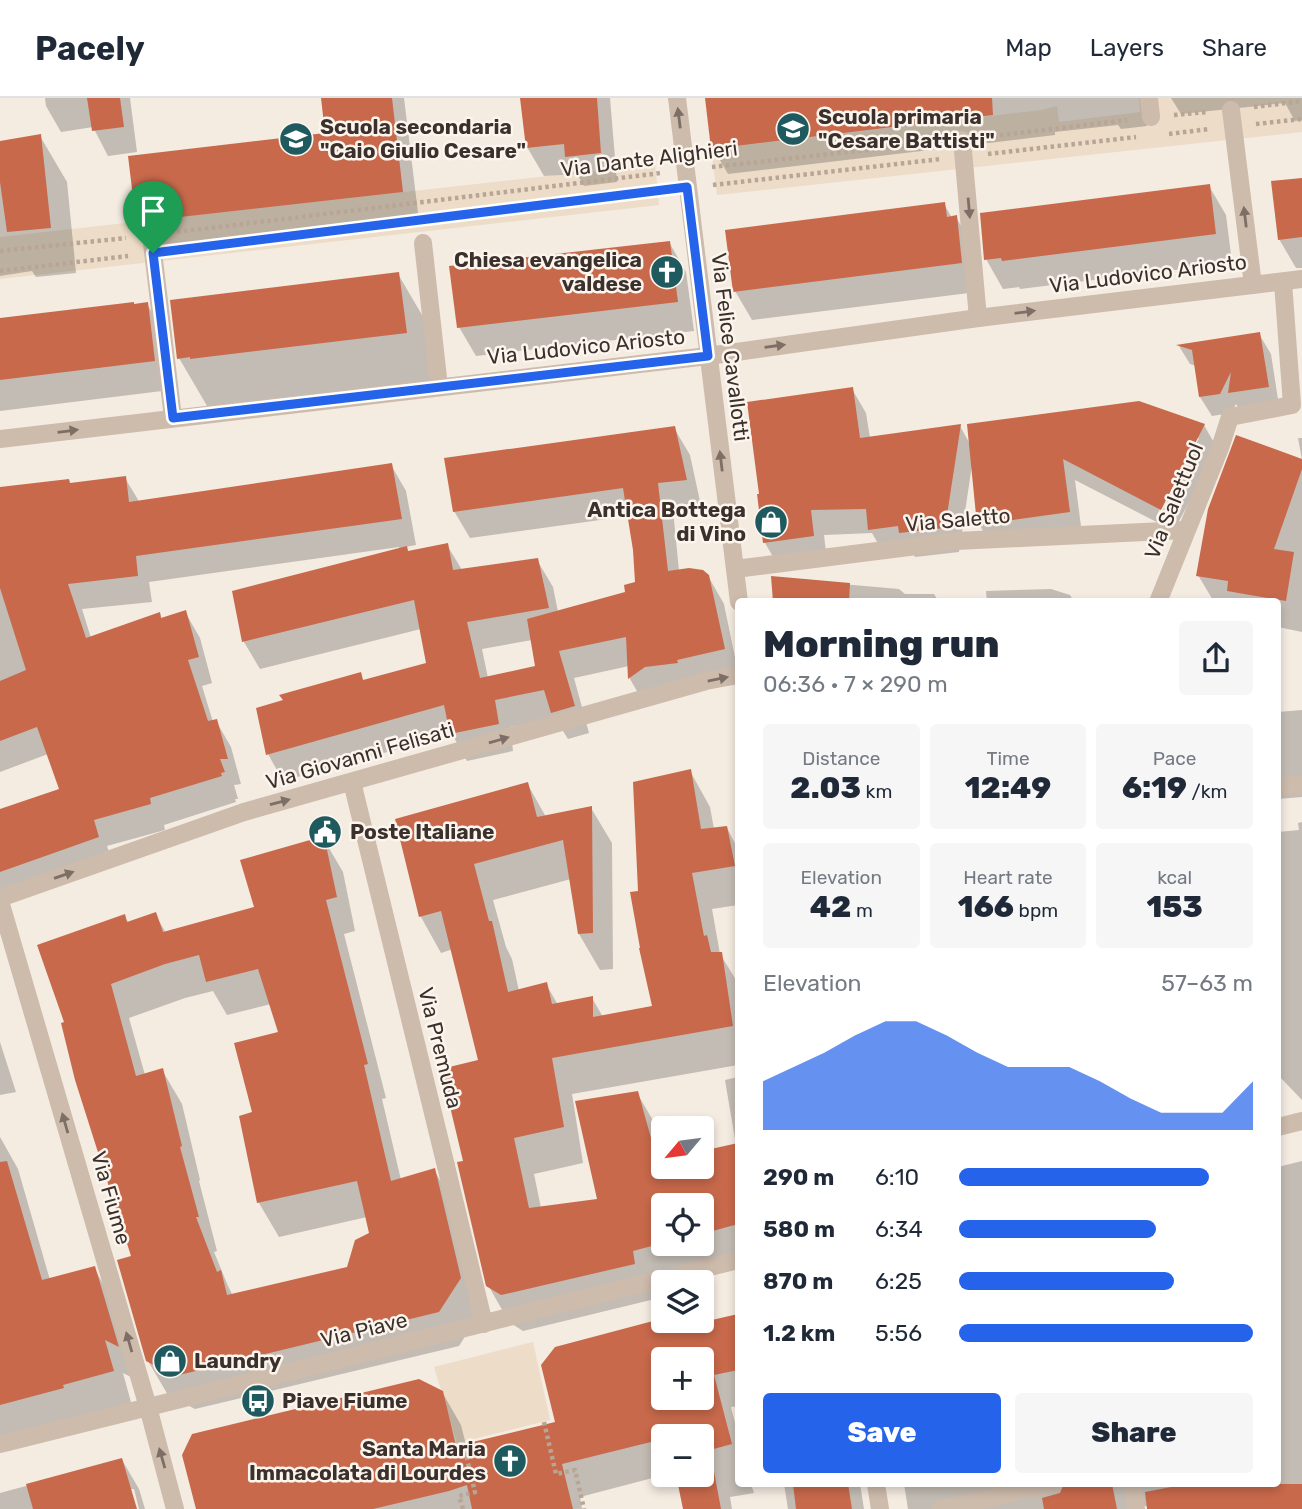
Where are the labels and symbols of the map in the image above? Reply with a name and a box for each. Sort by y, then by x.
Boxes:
place label: Scuola primaria "Cesare Battisti" [818,104,995,153]
one-way arrow [674,107,685,129]
school or university icon: Scuola primaria "Cesare Battisti" [774,110,812,148]
place label: Scuola secondaria "Caio Giulio Cesare" [320,114,526,163]
school or university icon: Scuola secondaria "Caio Giulio Cesare" [277,120,315,158]
street label: Via Dante Alighieri [559,135,739,182]
pin [123,181,183,253]
one-way arrow [964,197,975,219]
one-way arrow [1239,206,1250,228]
place label: Chiesa evangelica valdese [454,247,642,296]
street label: Via Ludovico Ariosto [1048,249,1248,298]
street label: Via Felice Cavallotti [707,251,754,443]
church icon: Chiesa evangelica valdese [648,253,686,291]
one-way arrow [1014,306,1036,317]
street label: Via Ludovico Ariosto [486,324,686,369]
one-way arrow [765,341,787,352]
one-way arrow [57,425,79,436]
street label: Via Salettuol [1139,439,1208,563]
one-way arrow [716,450,727,472]
place label: Antica Bottega di Vino [587,497,746,546]
street label: Via Saletto [904,502,1012,537]
shop icon: Antica Bottega di Vino [752,503,790,541]
one-way arrow [707,673,729,684]
street label: Via Giovanni Felisati [263,717,457,794]
one-way arrow [488,735,509,745]
one-way arrow [270,797,291,807]
public building icon: Poste Italiane [306,813,344,851]
place label: Poste Italiane [350,819,495,844]
one-way arrow [54,869,75,880]
street label: Via Premuda [413,985,468,1111]
one-way arrow [59,1112,70,1134]
north arrow [651,1116,714,1180]
street label: Via Fiume [86,1148,137,1247]
street label: Via Piave [318,1307,410,1352]
one-way arrow [123,1331,133,1352]
shop icon: Laundry [151,1342,189,1380]
place label: Laundry [194,1348,282,1373]
bus stop icon: Piave Fiume [239,1382,277,1420]
place label: Piave Fiume [282,1388,407,1413]
place label: Santa Maria Immacolata di Lourdes [249,1436,486,1485]
church icon: Santa Maria Immacolata di Lourdes [491,1442,529,1480]
one-way arrow [156,1447,166,1468]

